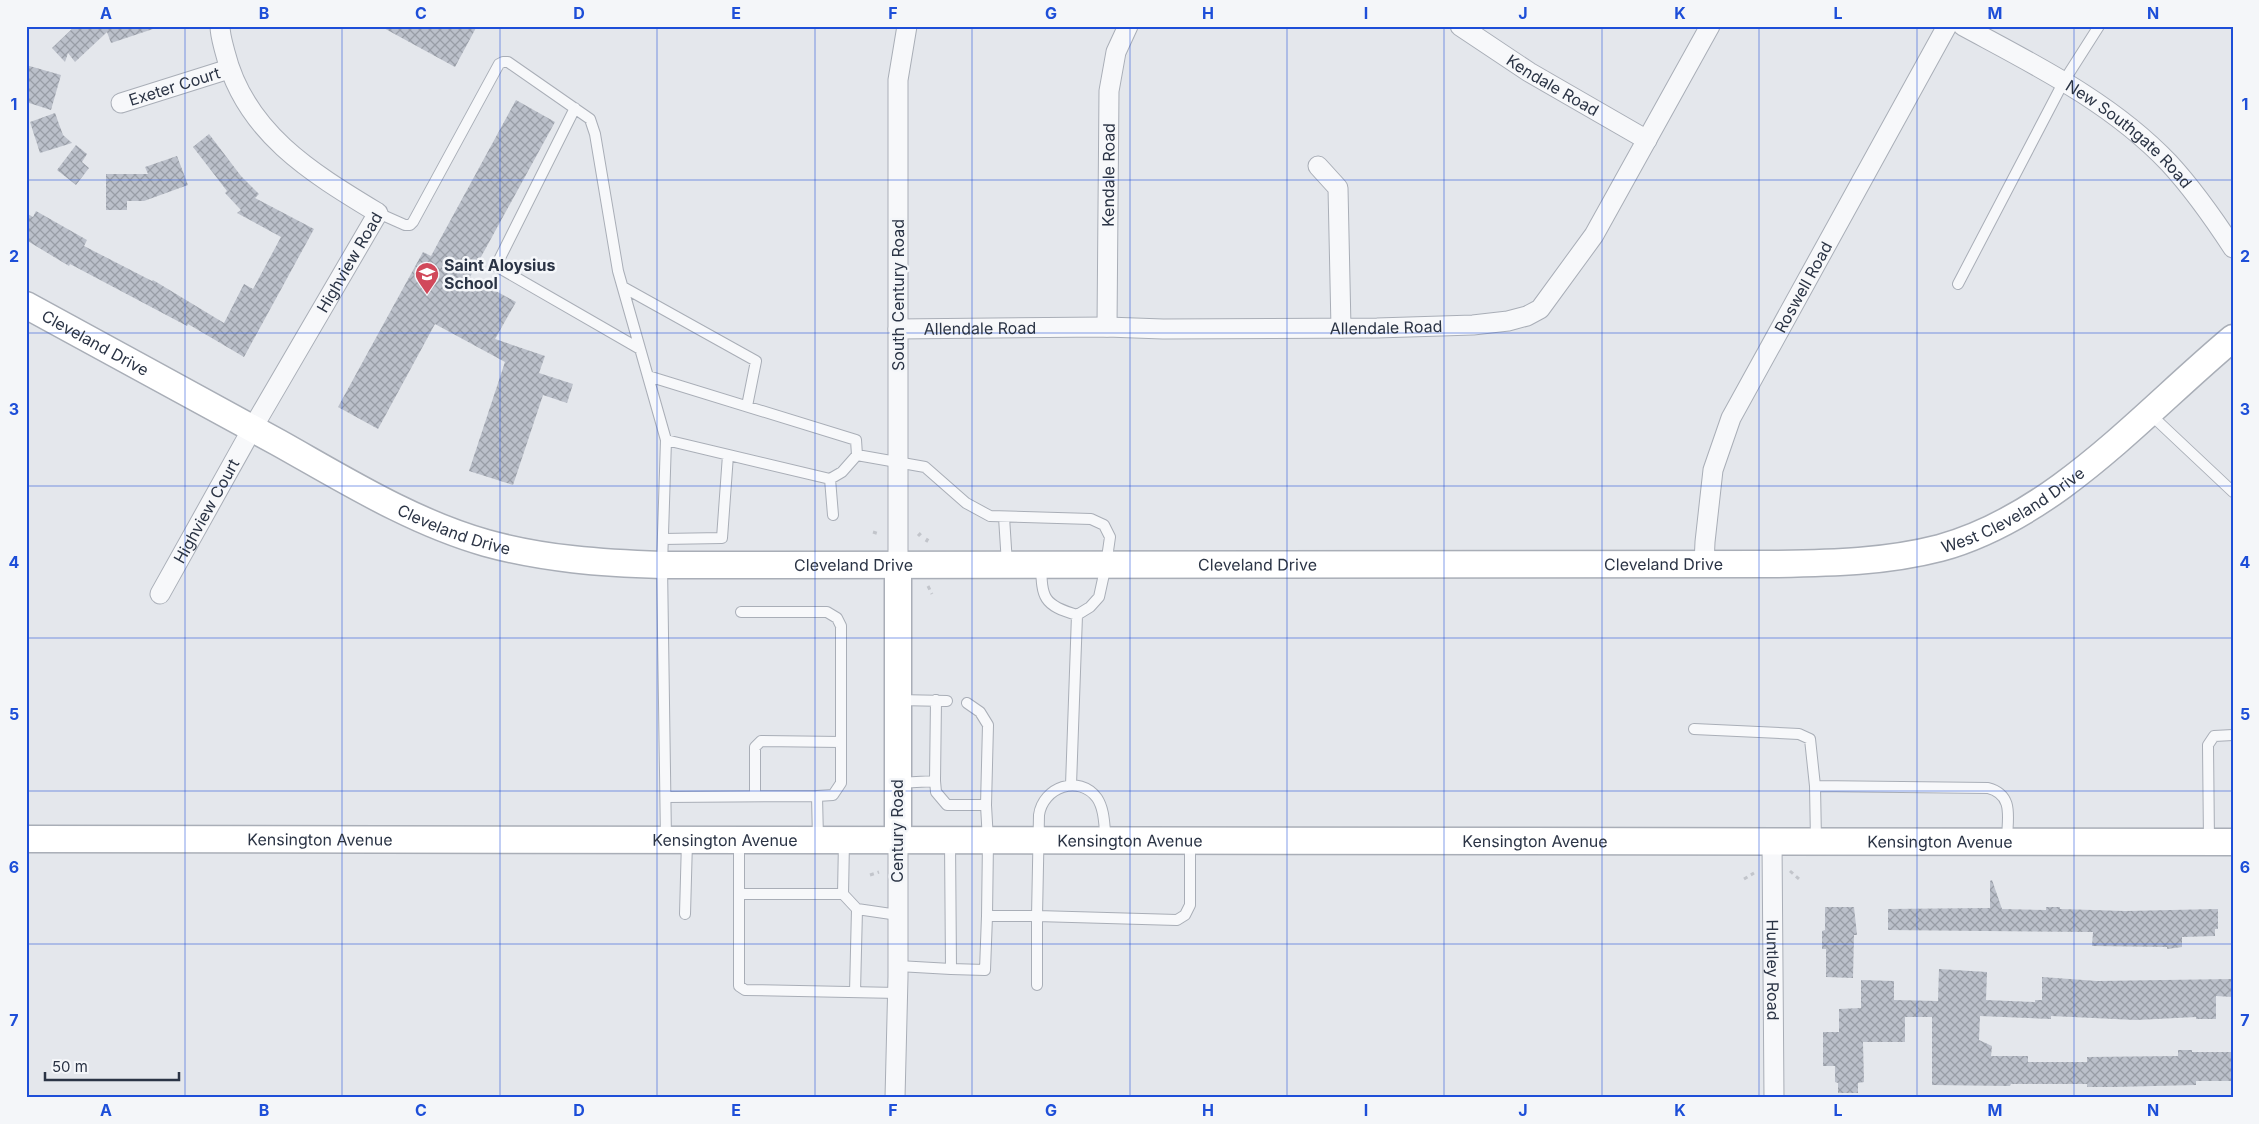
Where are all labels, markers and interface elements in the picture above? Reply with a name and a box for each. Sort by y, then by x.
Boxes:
text: A [100,3,112,23]
text: B [259,3,269,23]
text: C [415,3,427,23]
text: D [573,3,585,23]
text: E [731,3,741,23]
text: F [888,3,898,23]
text: G [1045,3,1057,23]
text: H [1202,3,1214,23]
text: I [1364,3,1368,23]
text: J [1518,3,1528,23]
text: K [1674,3,1686,23]
text: L [1833,3,1843,23]
text: M [1988,3,2002,23]
text: N [2147,3,2159,23]
street label: Kendale Road [1503,50,1602,120]
street label: Exeter Court [126,62,223,110]
street label: New Southgate Road [2062,75,2196,192]
text: 1 [11,94,17,114]
text: 1 [2242,94,2248,114]
street label: Kendale Road [1098,123,1119,227]
street label: Highview Road [312,208,386,316]
street label: South Century Road [888,219,908,371]
street label: Roswell Road [1770,238,1836,336]
text: 2 [9,246,19,266]
text: 2 [2240,246,2250,266]
place label: Saint Aloysius School [444,255,555,293]
school or university icon: Saint Aloysius School [414,261,440,295]
street label: Cleveland Drive [38,306,152,380]
street label: Allendale Road [1330,316,1443,338]
street label: Allendale Road [924,318,1036,339]
text: 3 [9,399,19,419]
text: 3 [2240,399,2250,419]
street label: Highview Court [169,455,243,567]
street label: West Cleveland Drive [1939,463,2088,557]
street label: Cleveland Drive [394,500,512,559]
text: 4 [9,552,20,572]
text: 4 [2240,552,2251,572]
street label: Cleveland Drive [1198,554,1317,575]
street label: Cleveland Drive [1604,554,1723,574]
street label: Cleveland Drive [794,555,913,575]
text: 5 [9,704,19,724]
text: 5 [2240,704,2250,724]
street label: Century Road [887,779,907,883]
street label: Kensington Avenue [247,829,393,849]
street label: Kensington Avenue [652,830,798,850]
street label: Kensington Avenue [1057,830,1203,851]
street label: Kensington Avenue [1462,831,1608,851]
street label: Kensington Avenue [1867,832,2013,852]
text: 6 [9,857,19,877]
text: 6 [2240,857,2250,877]
street label: Huntley Road [1763,919,1783,1021]
text: 7 [9,1010,19,1030]
text: 7 [2240,1010,2250,1030]
scale bar [45,1049,179,1081]
text: 50 m [52,1057,88,1076]
text: A [100,1100,112,1120]
text: B [259,1100,269,1120]
text: C [415,1100,427,1120]
text: D [573,1100,585,1120]
text: E [731,1100,741,1120]
text: F [888,1100,898,1120]
text: G [1045,1100,1057,1120]
text: H [1202,1100,1214,1120]
text: I [1364,1100,1368,1120]
text: J [1518,1100,1528,1120]
text: K [1674,1100,1686,1120]
text: L [1833,1100,1843,1120]
text: M [1988,1100,2002,1120]
text: N [2147,1100,2159,1120]

